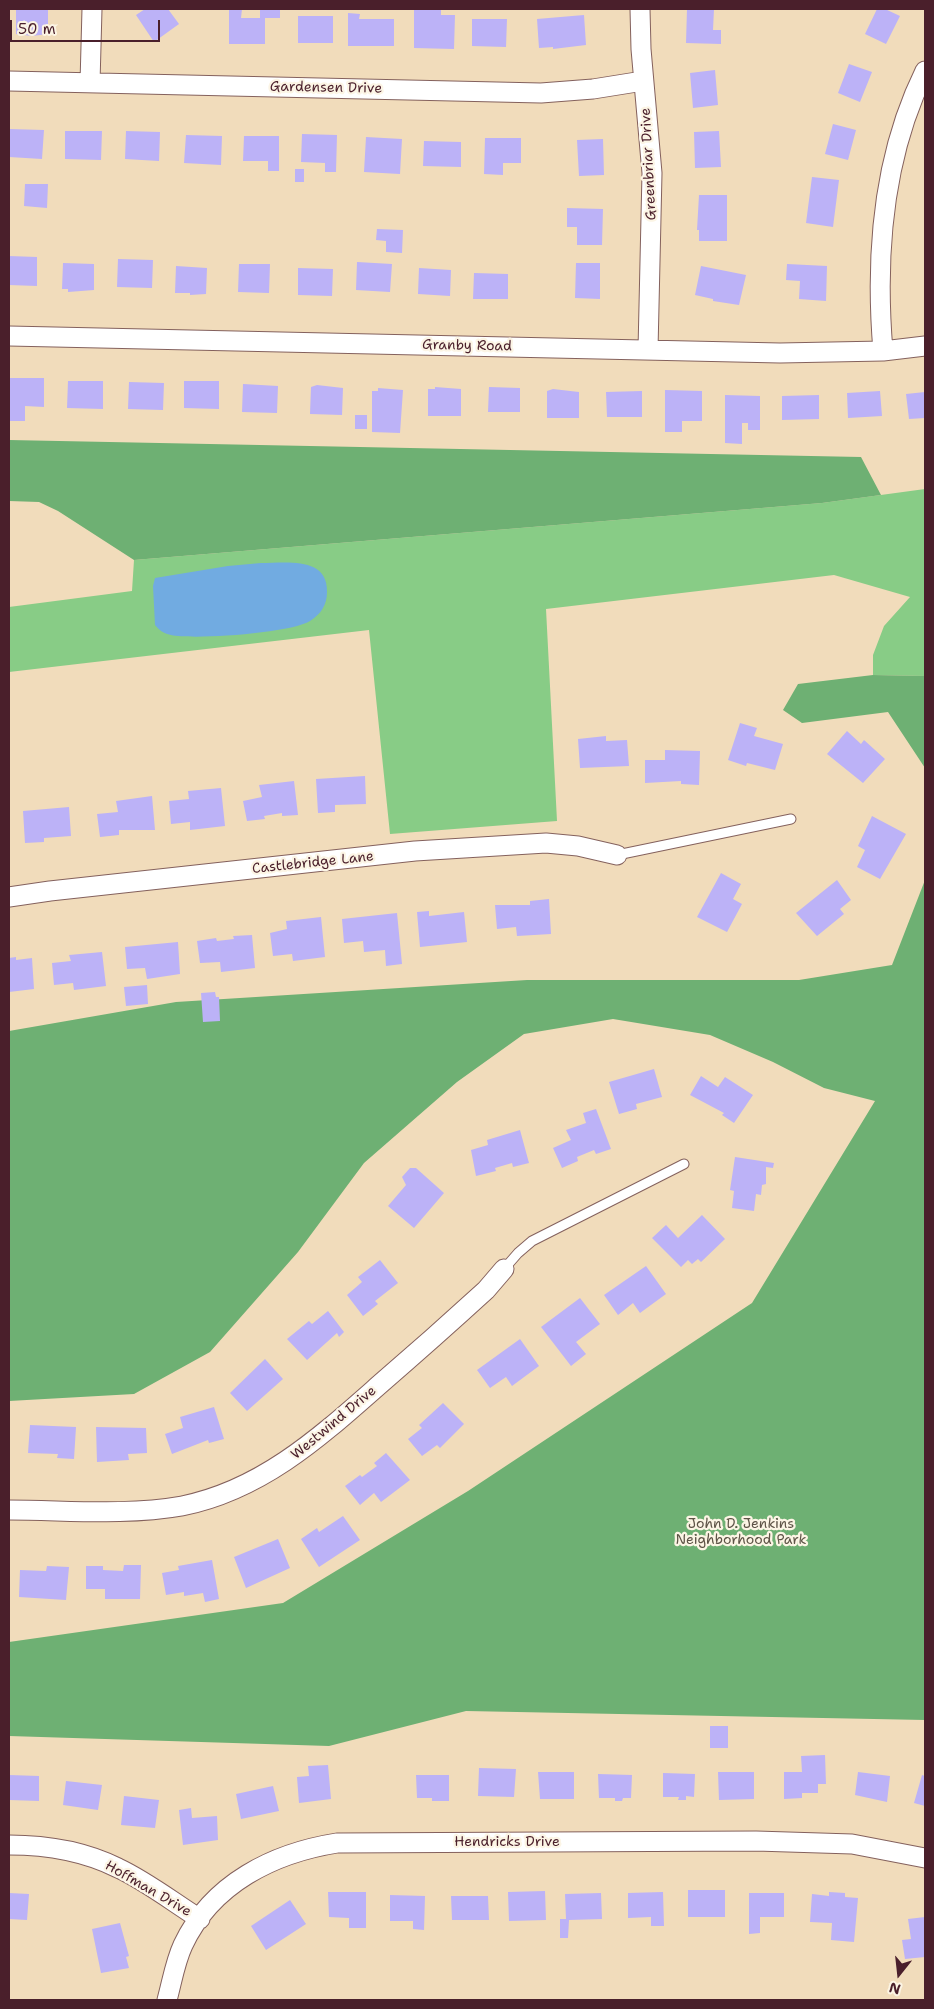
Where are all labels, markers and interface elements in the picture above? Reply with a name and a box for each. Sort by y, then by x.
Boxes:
scale bar [12,10,162,42]
text: 50 m [18,19,56,39]
street label: Gardensen Drive [270,79,382,97]
street label: Greenbriar Drive [638,107,660,221]
street label: Granby Road [422,337,512,355]
street label: Castlebridge Lane [251,848,375,878]
street label: Westwind Drive [288,1383,380,1463]
park label: John D. Jenkins Neighborhood Park [675,1516,807,1548]
street label: Hendricks Drive [454,1834,560,1850]
street label: Hoffman Drive [102,1857,194,1921]
north arrow [874,1949,924,1999]
text: N [887,1978,903,1999]

